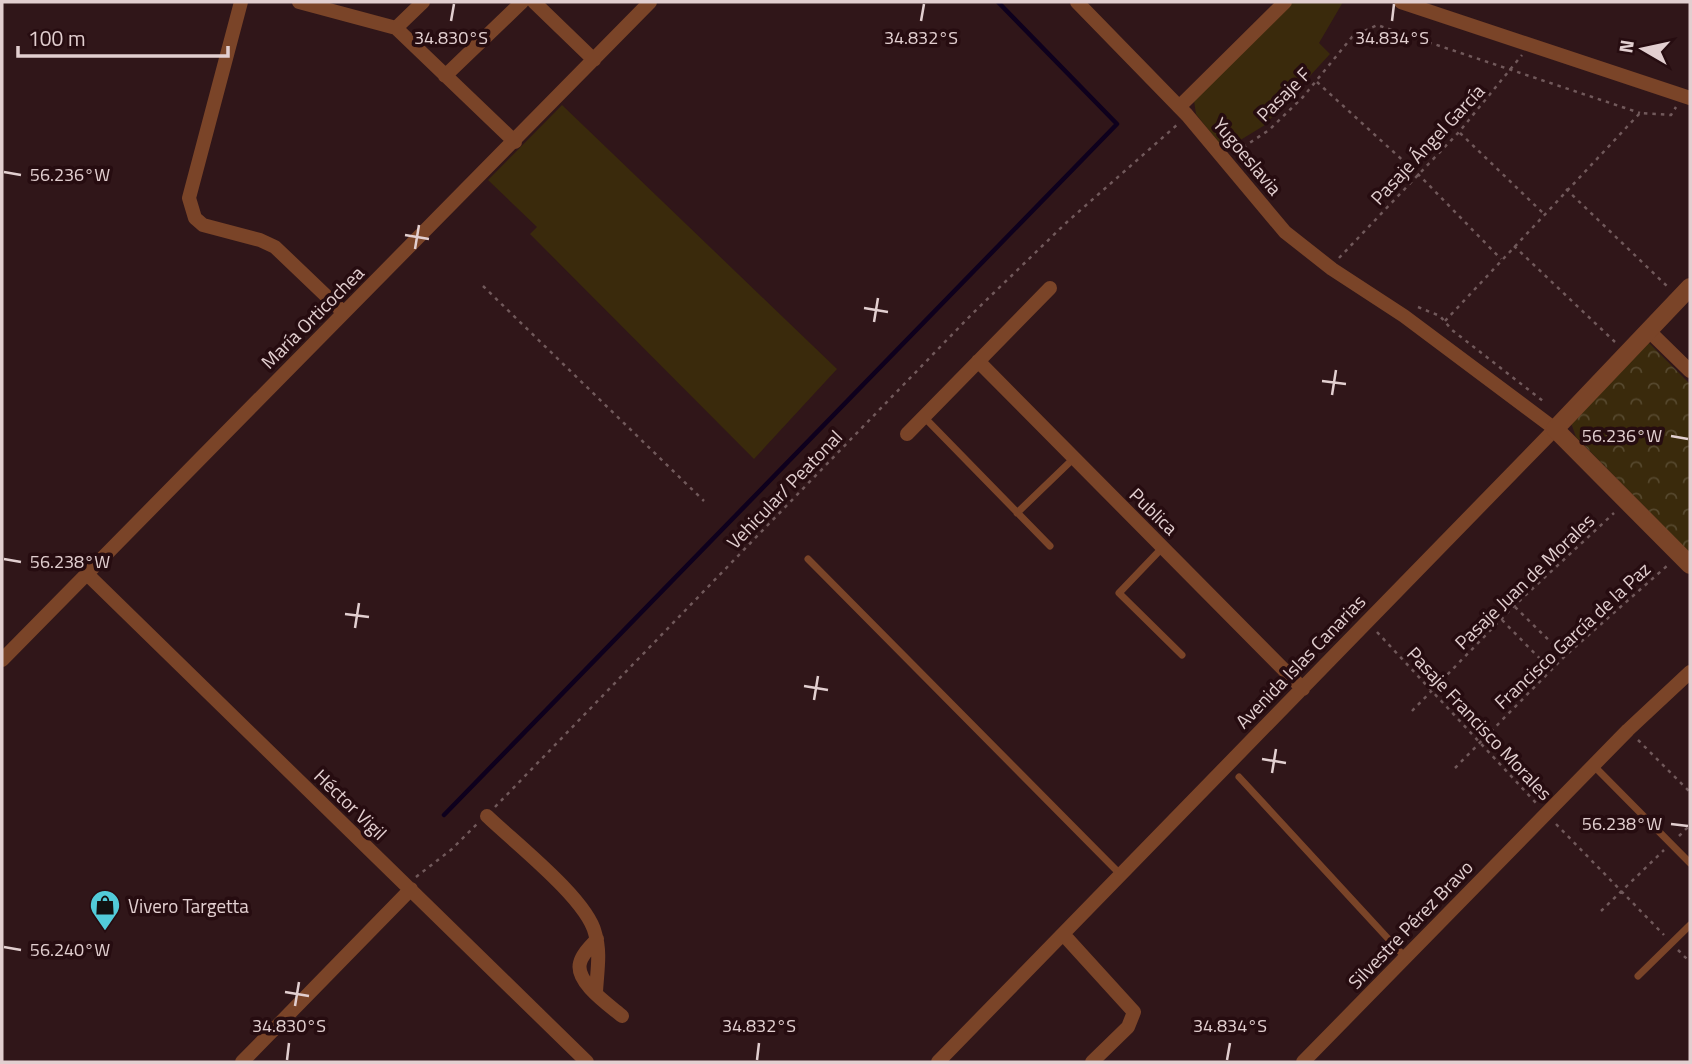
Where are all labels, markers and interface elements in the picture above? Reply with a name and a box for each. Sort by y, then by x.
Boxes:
scale bar [18,14,228,58]
north arrow [1608,14,1678,84]
text: 100 m [28,22,85,54]
text: 34.830°S [414,24,488,51]
text: 34.832°S [884,24,958,51]
text: 34.834°S [1355,24,1429,51]
text: N [1610,37,1641,55]
street label: Pasaje F [1249,60,1317,128]
street label: Pasaje Ángel García [1363,77,1491,211]
street label: Yugoeslavia [1207,111,1290,202]
text: 56.236°W [30,161,110,188]
street label: María Orticochea [254,258,371,375]
text: 56.236°W [1582,422,1662,449]
street label: Vehicular/ Peatonal [719,423,849,555]
street label: Publica [1123,481,1185,542]
street label: Pasaje Juan de Morales [1447,506,1601,656]
text: 56.238°W [30,548,110,575]
street label: Francisco García de la Paz [1487,555,1657,715]
street label: Avenida Islas Canarias [1228,587,1372,735]
street label: Pasaje Francisco Morales [1401,639,1559,807]
street label: Héctor Vigil [308,762,394,846]
text: 56.238°W [1582,810,1662,837]
street label: Silvestre Pérez Bravo [1341,853,1479,995]
shop icon: Vivero Targetta [88,888,122,932]
place label: Vivero Targetta [128,891,249,920]
text: 56.240°W [30,936,110,963]
text: 34.830°S [252,1012,326,1039]
text: 34.832°S [722,1012,796,1039]
text: 34.834°S [1193,1012,1267,1039]

